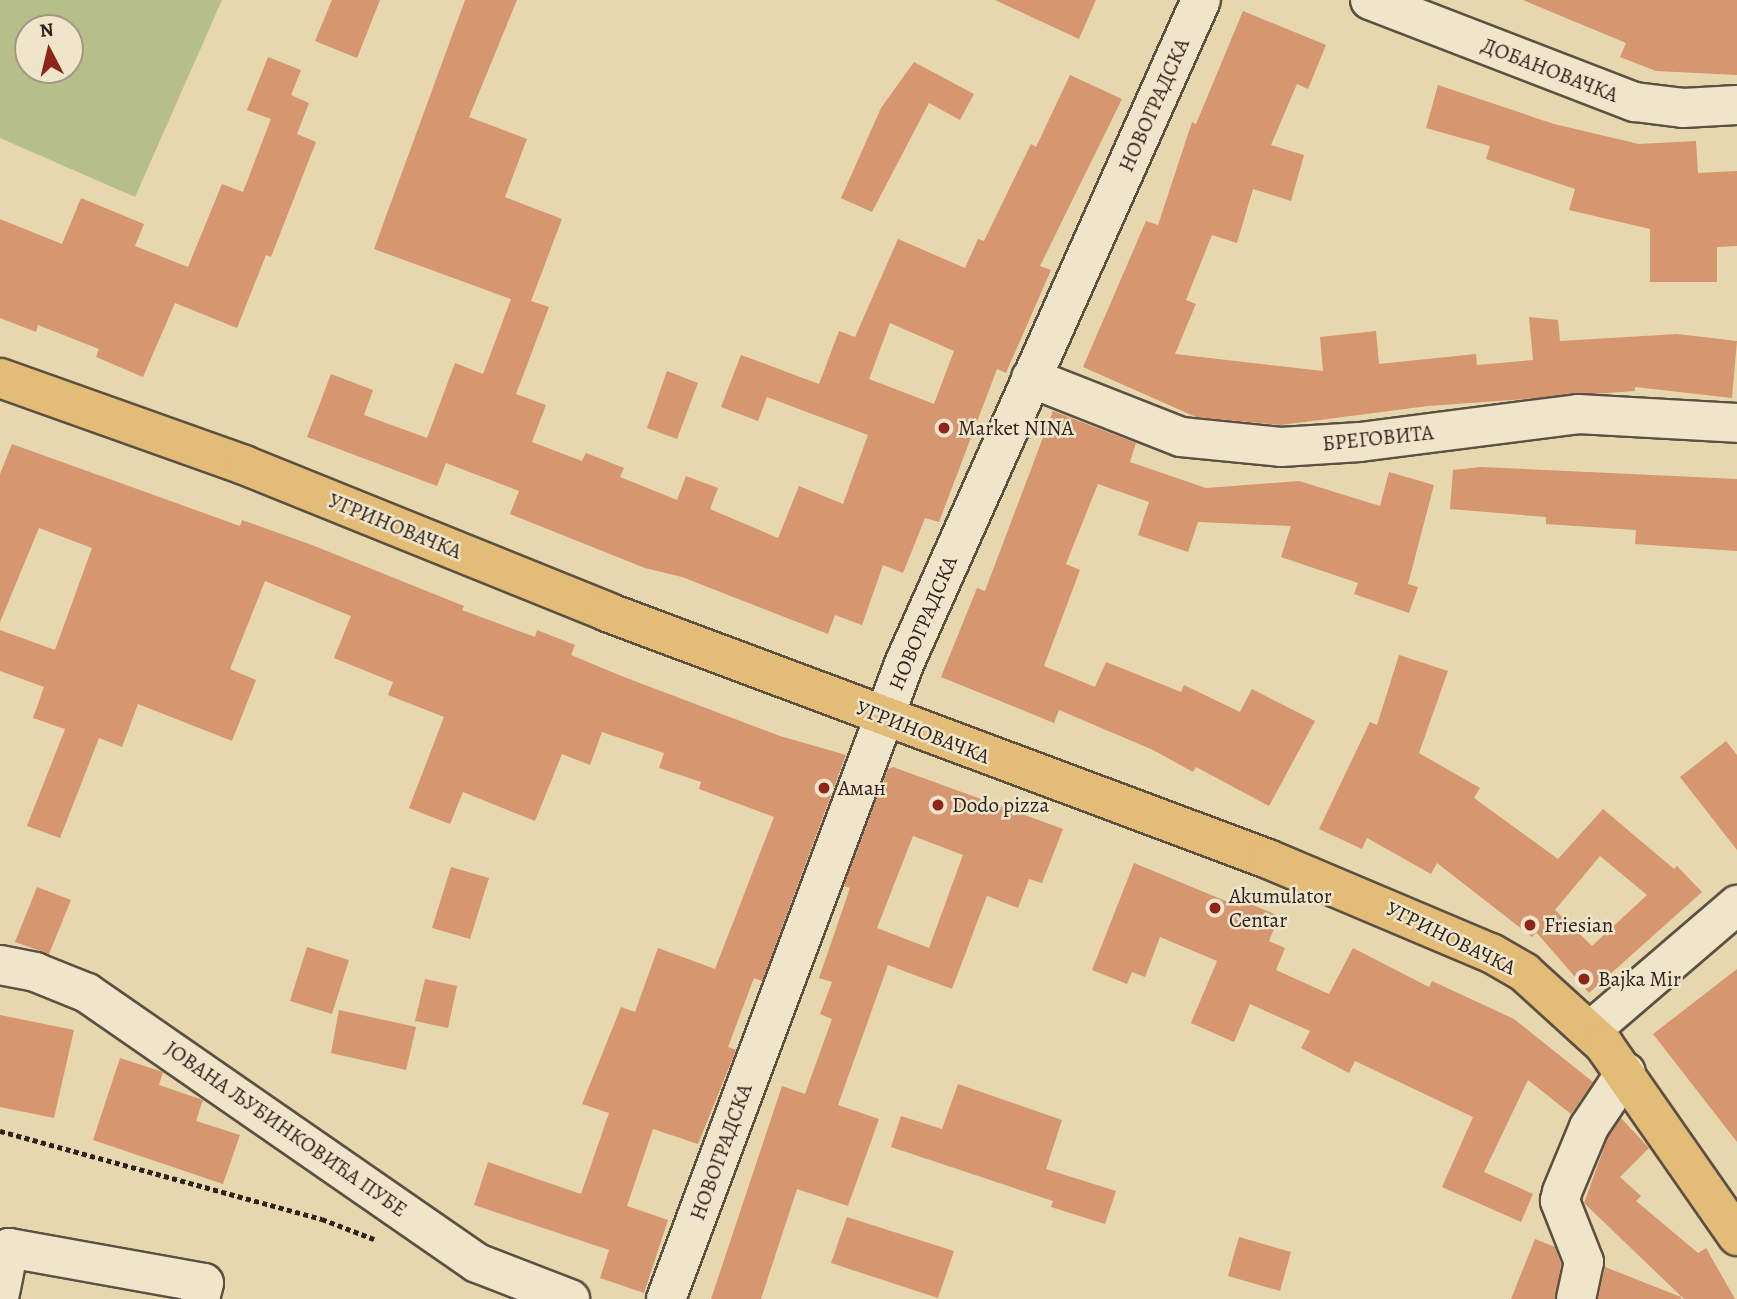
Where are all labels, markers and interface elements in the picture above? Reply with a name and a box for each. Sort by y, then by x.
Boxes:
north arrow [14,14,84,84]
text: N [38,16,55,44]
street label: ДОБАНОВАЧКА [1478,32,1622,108]
street label: НОВОГРАДСКА [1113,34,1195,176]
place label: Market NINA [958,415,1074,441]
marker: Market NINA [936,420,952,436]
street label: БРЕГОВИТА [1321,420,1435,456]
street label: УГРИНОВАЧКА [325,488,465,564]
street label: НОВОГРАДСКА [883,552,963,694]
street label: УГРИНОВАЧКА [852,695,994,769]
place label: Аман [838,775,886,801]
marker: Аман [816,780,832,796]
place label: Dodo pizza [952,792,1049,818]
marker: Dodo pizza [930,797,946,813]
place label: Akumulator Centar [1229,883,1332,933]
street label: УГРИНОВАЧКА [1382,896,1520,980]
marker: Akumulator Centar [1207,900,1223,916]
place label: Friesian [1544,912,1613,938]
marker: Friesian [1522,917,1538,933]
place label: Bajka Mir [1598,966,1681,992]
marker: Bajka Mir [1576,971,1592,987]
street label: ЈОВАНА ЉУБИНКОВИЋА ПУБЕ [160,1036,412,1222]
street label: НОВОГРАДСКА [685,1080,757,1224]

